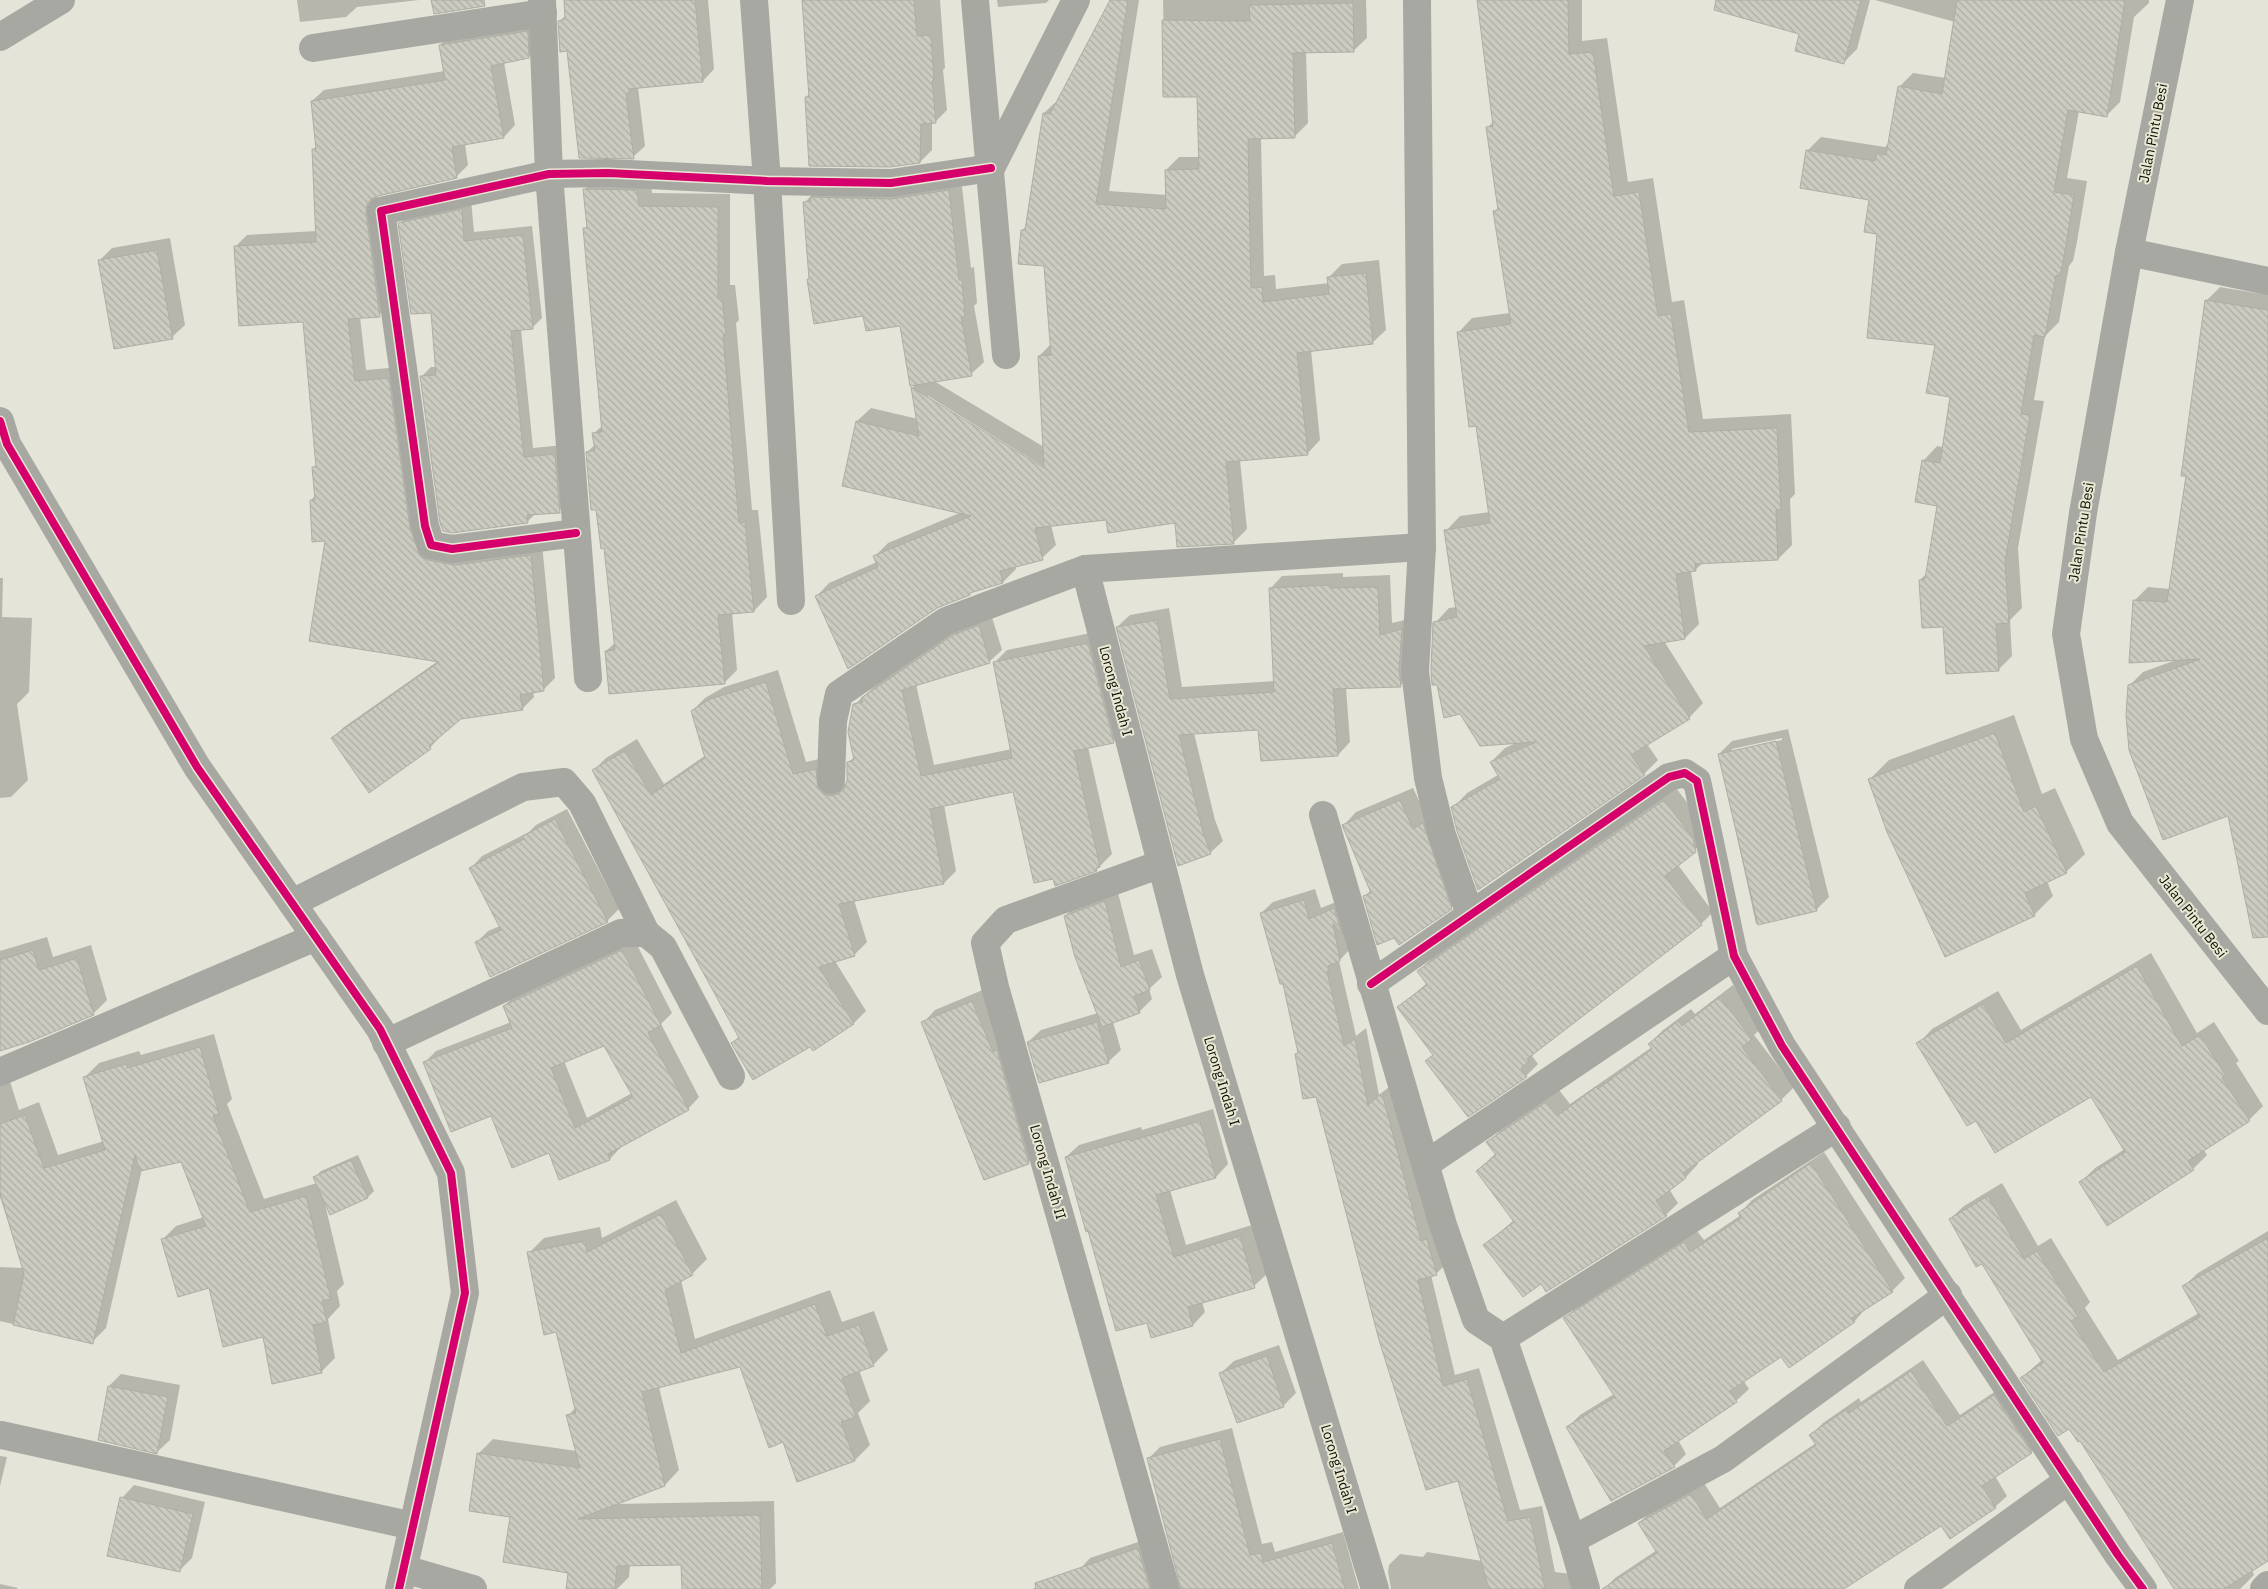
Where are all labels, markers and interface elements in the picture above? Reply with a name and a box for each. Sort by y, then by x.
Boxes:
street label: Jalan Pintu Besi [2135,82,2171,184]
street label: Jalan Pintu Besi [2064,481,2098,583]
street label: Lorong Indah I [1095,644,1137,738]
street label: Jalan Pintu Besi [2155,871,2231,961]
street label: Lorong Indah I [1200,1034,1244,1128]
street label: Lorong Indah II [1026,1122,1070,1222]
street label: Lorong Indah I [1317,1422,1361,1516]

